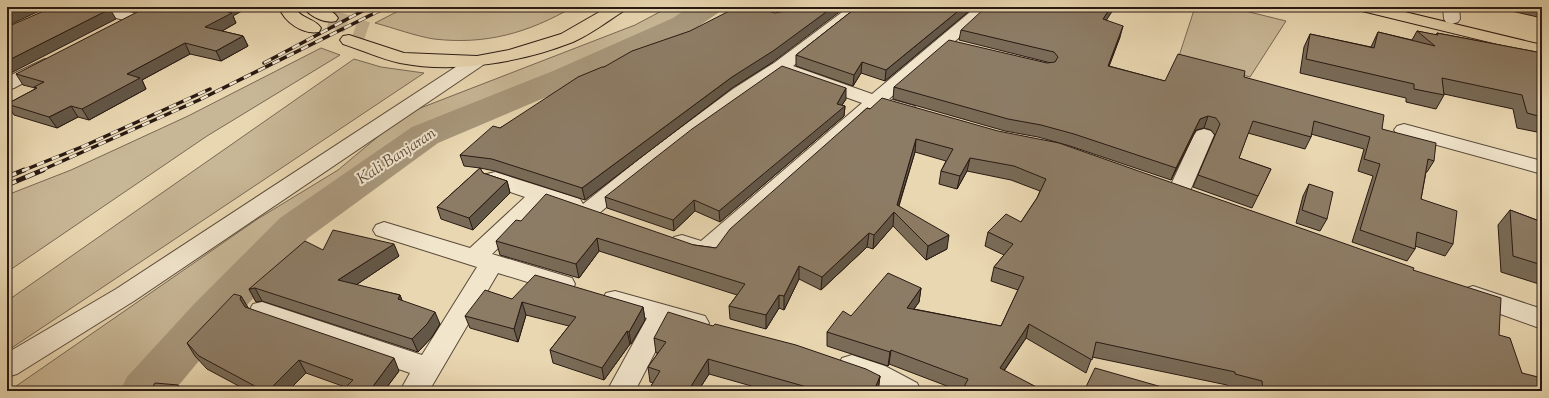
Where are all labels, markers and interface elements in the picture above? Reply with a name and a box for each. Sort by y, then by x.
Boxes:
water label: Kali Banjaran [353,122,442,191]

